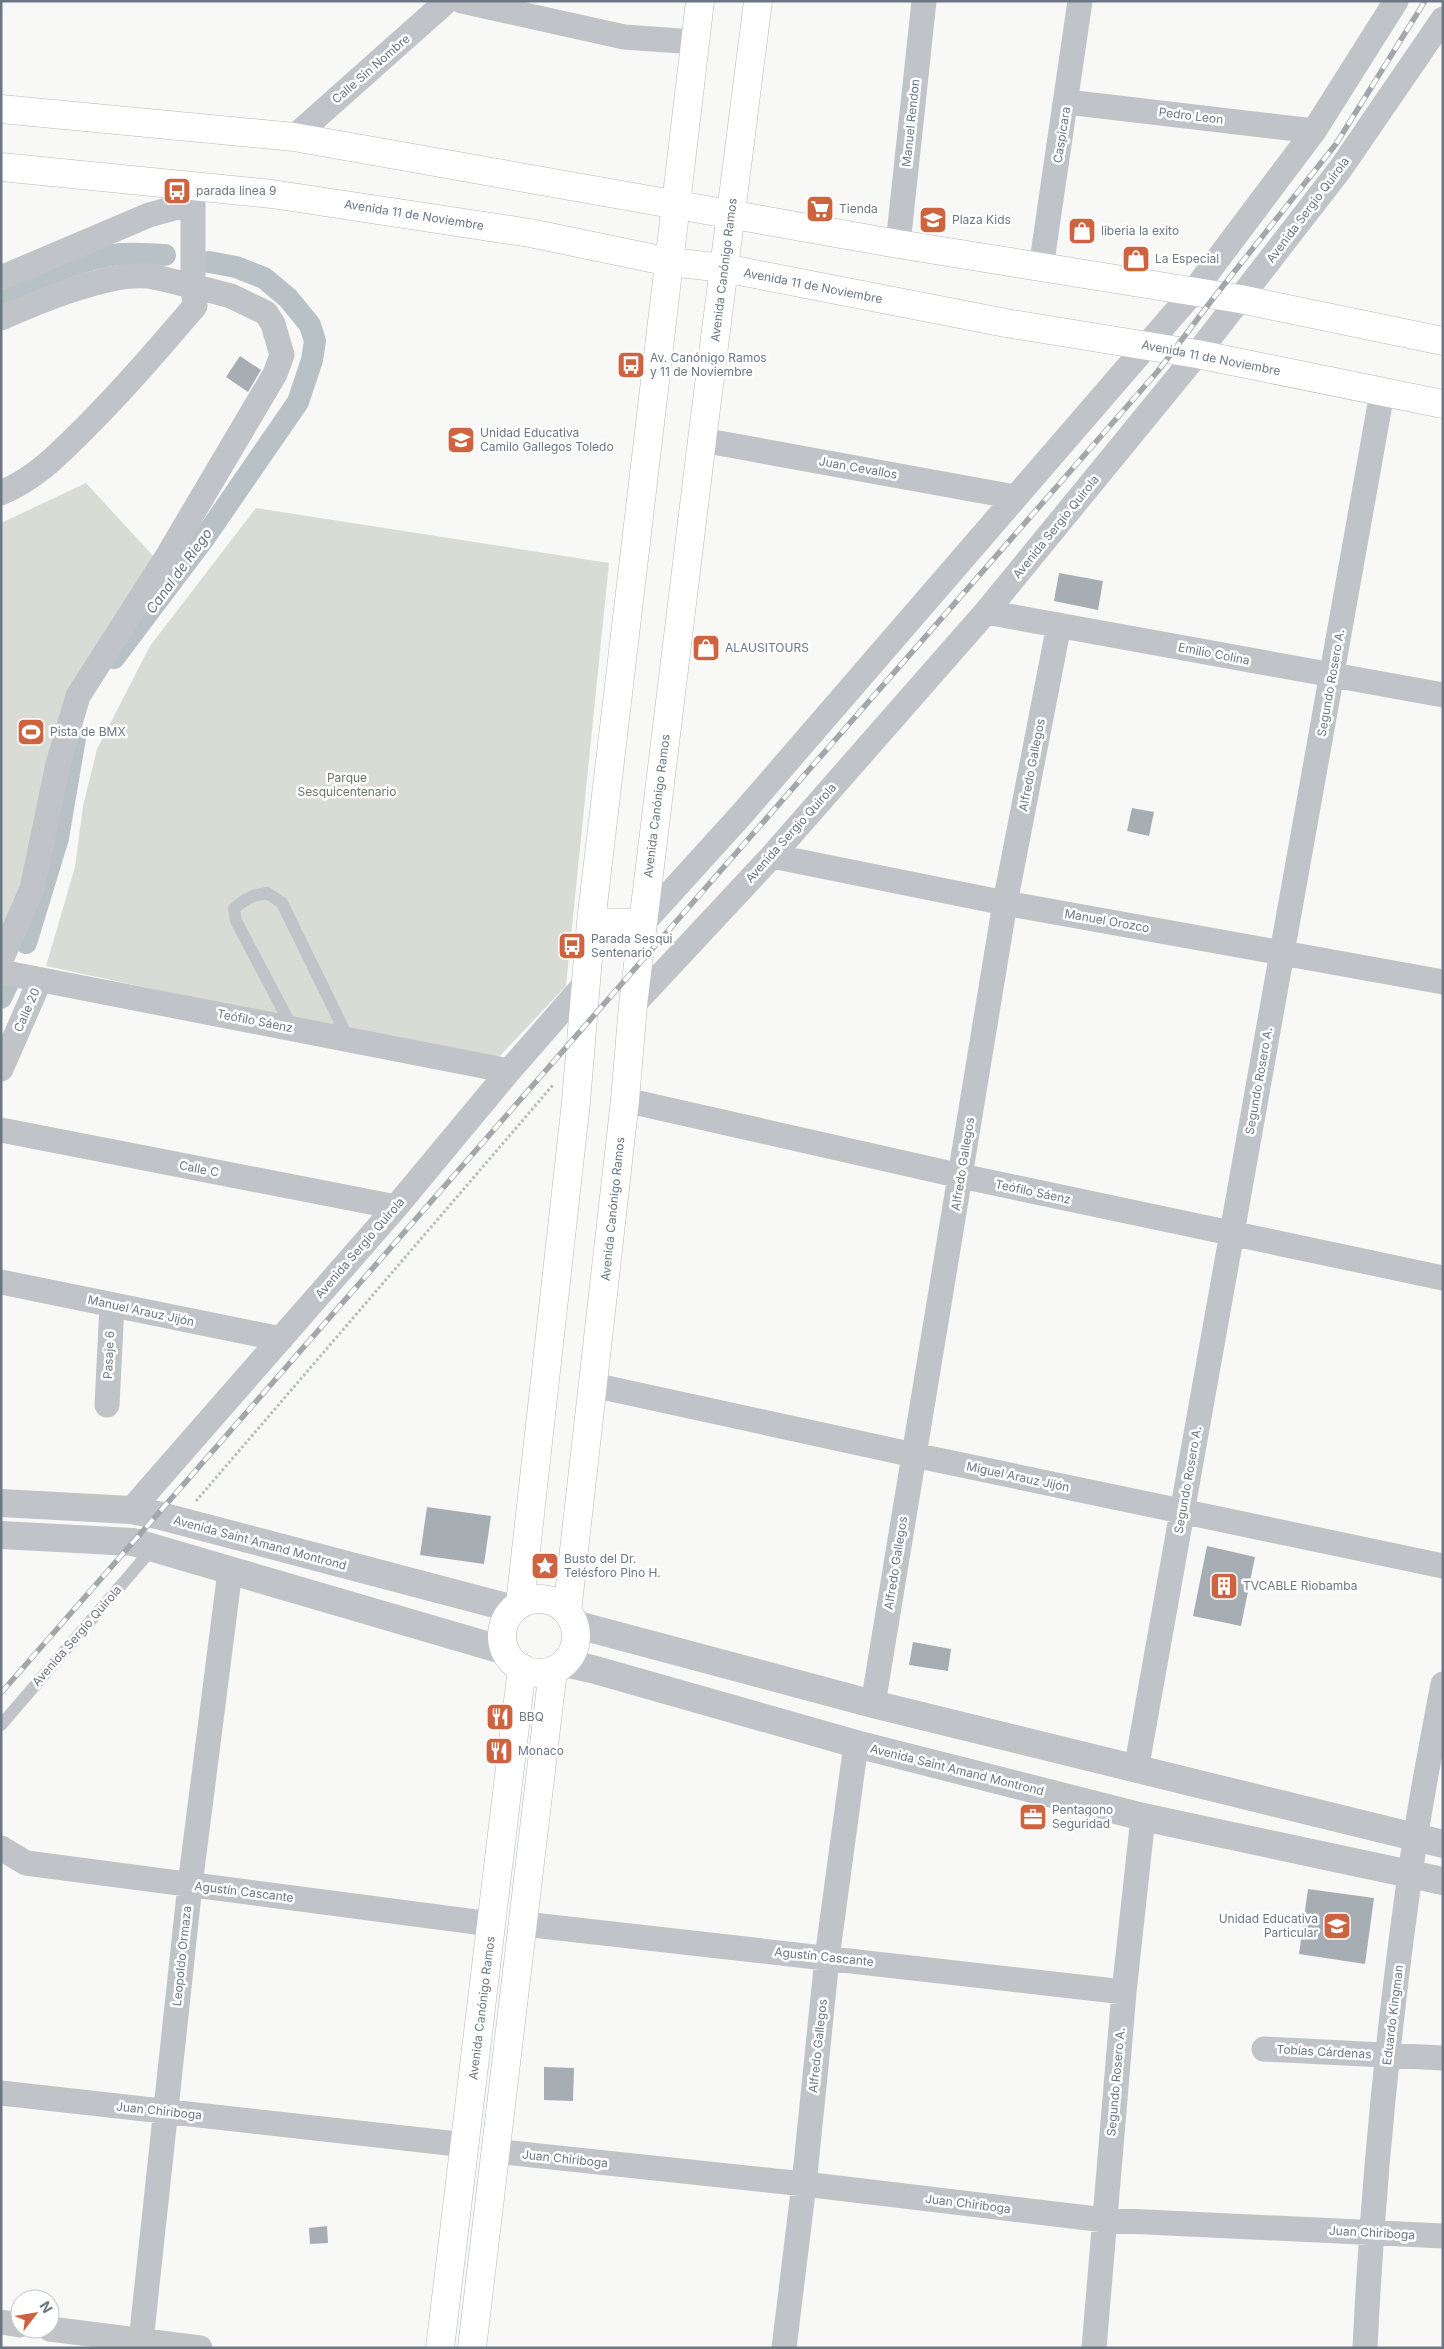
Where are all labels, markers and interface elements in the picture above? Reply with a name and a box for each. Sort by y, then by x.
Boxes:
street label: Calle Sin Nombre [329,31,413,106]
street label: Manuel Rendon [898,78,923,168]
street label: Pedro Leon [1158,104,1224,127]
street label: Caspicara [1050,106,1073,164]
street label: Avenida Sergio Quirola [1263,154,1352,266]
bus stop icon: parada linea 9 [162,176,192,206]
place label: parada linea 9 [196,183,277,198]
supermarket icon: Tienda [805,194,835,224]
street label: Avenida 11 de Noviembre [343,196,485,233]
street label: Avenida Canónigo Ramos [707,197,740,343]
place label: Tienda [839,201,878,216]
school or university icon: Plaza Kids [918,205,948,235]
place label: Plaza Kids [952,212,1011,227]
shop icon: liberia la exito [1067,216,1097,246]
place label: liberia la exito [1101,223,1179,238]
shop icon: La Especial [1121,244,1151,274]
place label: La Especial [1155,251,1219,266]
street label: Avenida 11 de Noviembre [742,265,884,306]
street label: Avenida 11 de Noviembre [1140,337,1282,378]
bus stop icon: Av. Canónigo Ramos y 11 de Noviembre [616,350,646,380]
place label: Av. Canónigo Ramos y 11 de Noviembre [650,350,767,379]
school or university icon: Unidad Educativa Camilo Gallegos Toledo [446,425,476,455]
place label: Unidad Educativa Camilo Gallegos Toledo [480,425,614,454]
street label: Juan Cevallos [818,453,899,482]
street label: Avenida Sergio Quirola [1009,472,1102,581]
water label: Canal de Riego [142,525,215,617]
street label: Segundo Rosero A. [1314,628,1347,738]
shop icon: ALAUSITOURS [691,633,721,663]
street label: Emilio Colina [1177,639,1251,668]
place label: ALAUSITOURS [725,640,809,655]
sports icon: Pista de BMX [16,717,46,747]
street label: Alfredo Gallegos [1015,717,1048,813]
place label: Pista de BMX [50,724,126,739]
street label: Avenida Canónigo Ramos [640,733,673,879]
park label: Parque Sesquicentenario [298,770,396,799]
street label: Avenida Sergio Quirola [742,780,839,885]
street label: Manuel Orozco [1063,906,1151,935]
bus stop icon: Parada Sesqui Sentenario [557,931,587,961]
place label: Parada Sesqui Sentenario [591,931,673,960]
street label: Calle 20 [10,985,43,1034]
street label: Teófilo Sáenz [216,1006,294,1035]
street label: Segundo Rosero A. [1242,1026,1275,1136]
street label: Alfredo Gallegos [948,1116,977,1212]
street label: Avenida Canónigo Ramos [597,1136,628,1282]
street label: Calle C [178,1157,221,1180]
street label: Teófilo Sáenz [994,1176,1072,1207]
street label: Avenida Sergio Quirola [312,1194,407,1301]
street label: Manuel Arauz Jijón [86,1292,196,1329]
street label: Pasaje 6 [100,1331,117,1379]
street label: Segundo Rosero A. [1171,1425,1204,1535]
street label: Miguel Arauz Jijón [965,1458,1071,1495]
street label: Avenida Saint Amand Montrond [172,1512,348,1573]
street label: Alfredo Gallegos [881,1515,910,1611]
place icon: Busto del Dr. Telésforo Pino H. [530,1551,560,1581]
place label: Busto del Dr. Telésforo Pino H. [564,1551,661,1580]
building icon: TVCABLE Riobamba [1209,1571,1239,1601]
place label: TVCABLE Riobamba [1243,1578,1357,1593]
street label: Avenida Sergio Quirola [29,1582,124,1689]
restaurant icon: BBQ [485,1702,515,1732]
place label: BBQ [519,1709,544,1724]
restaurant icon: Monaco [484,1736,514,1766]
street label: Avenida Saint Amand Montrond [869,1741,1046,1798]
place label: Monaco [518,1743,564,1758]
office icon: Pentagono Seguridad [1018,1802,1048,1832]
place label: Pentagono Seguridad [1052,1802,1113,1831]
street label: Agustín Cascante [194,1878,295,1905]
street label: Leopoldo Ormaza [169,1905,194,2007]
place label: Unidad Educativa Particular [1219,1911,1318,1940]
school or university icon: Unidad Educativa Particular [1322,1911,1352,1941]
street label: Avenida Canónigo Ramos [465,1935,498,2081]
street label: Agustín Cascante [774,1944,874,1969]
street label: Eduardo Kingman [1379,1964,1406,2066]
street label: Alfredo Gallegos [805,1998,830,2094]
street label: Segundo Rosero A. [1103,2027,1128,2137]
street label: Tobías Cárdenas [1276,2042,1372,2061]
street label: Juan Chiriboga [115,2099,203,2122]
street label: Juan Chiriboga [521,2147,609,2170]
street label: Juan Chiriboga [924,2191,1012,2216]
street label: Juan Chiriboga [1329,2223,1415,2242]
north arrow [10,2289,60,2339]
text: N [37,2298,57,2316]

